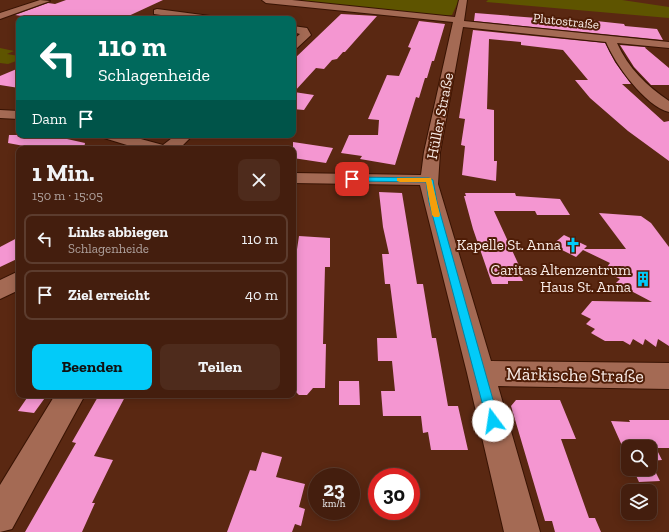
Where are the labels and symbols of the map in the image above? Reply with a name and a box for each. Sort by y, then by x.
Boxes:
street label: Plutostraße [532,10,600,32]
street label: Hüller Straße [423,71,457,161]
pin [335,162,369,196]
place label: Kapelle St. Anna [457,236,561,254]
church icon: Kapelle St. Anna [564,236,582,254]
place label: Caritas Altenzentrum Haus St. Anna [490,261,631,296]
building icon: Caritas Altenzentrum Haus St. Anna [634,270,652,288]
street label: Märkische Straße [506,363,644,387]
position arrow [472,400,514,442]
speed limit sign: 30 [368,468,420,520]

